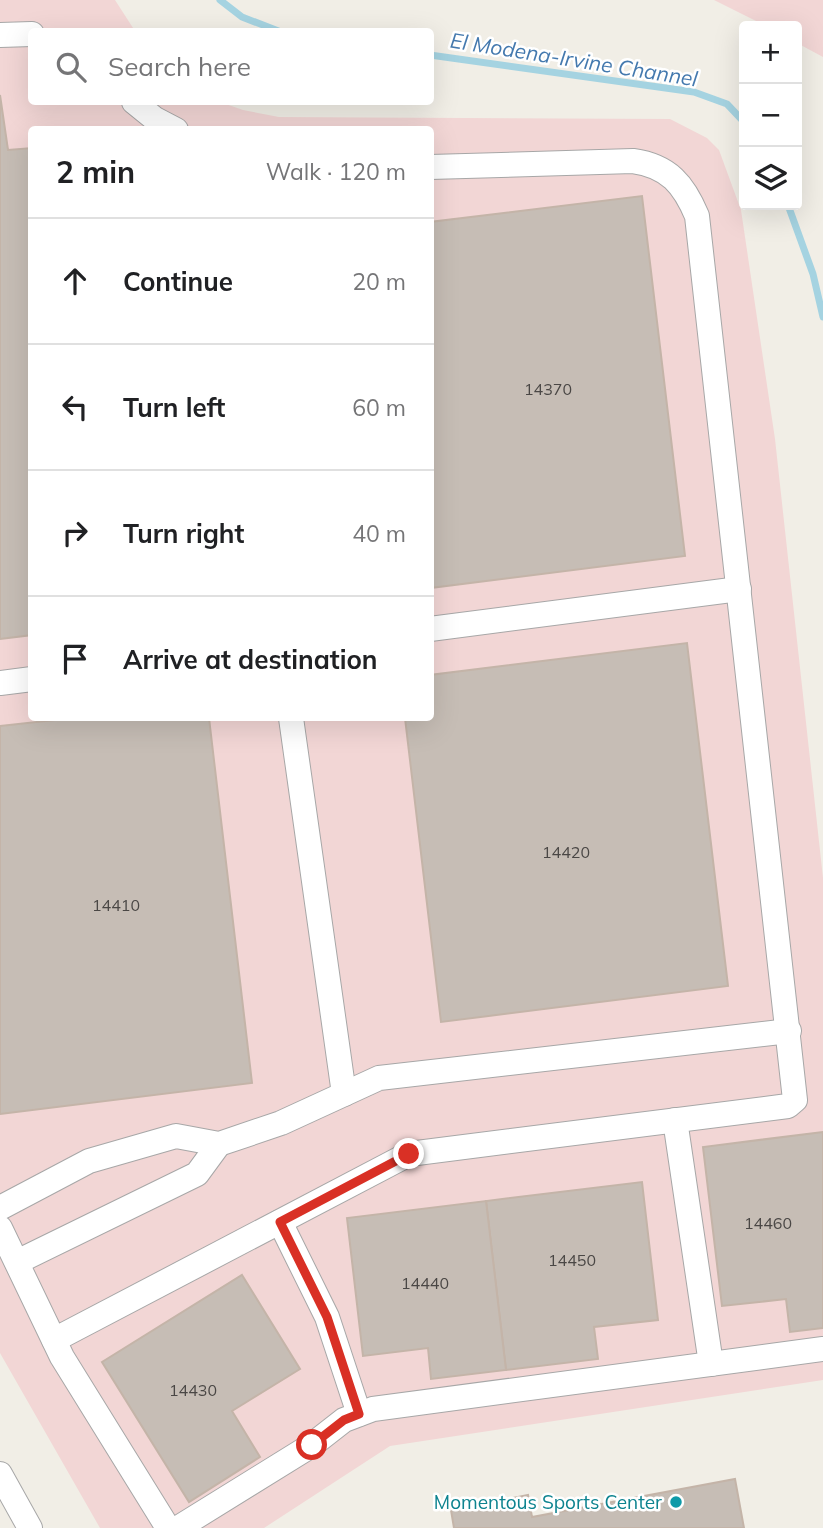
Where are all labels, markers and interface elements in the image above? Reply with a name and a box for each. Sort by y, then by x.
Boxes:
map controls [739,21,802,210]
button: + [739,21,802,84]
water label: El Modena-Irvine Channel [448,27,700,91]
search box [28,28,434,105]
icon: search [52,48,90,86]
text: Search here [108,50,251,83]
button: − [739,84,802,147]
button: layers [739,147,802,210]
text: 2 min [56,153,135,191]
text: Walk · 120 m [266,157,406,186]
icon: ahead [56,262,94,300]
text: Continue [123,265,233,298]
text: 20 m [352,267,406,296]
house number: 14370 [524,379,572,399]
icon: left [56,388,94,426]
text: Turn left [123,391,225,424]
text: 60 m [352,393,406,422]
icon: right [56,514,94,552]
text: Turn right [123,517,244,550]
text: 40 m [352,519,406,548]
icon: arrive [56,640,94,678]
text: Arrive at destination [123,643,378,676]
house number: 14420 [542,842,590,862]
house number: 14410 [92,895,140,915]
route end [393,1138,424,1169]
house number: 14460 [744,1213,792,1233]
house number: 14450 [548,1250,596,1270]
house number: 14440 [401,1273,449,1293]
house number: 14430 [169,1380,217,1400]
route start [296,1429,327,1460]
place label: Momentous Sports Center [434,1490,662,1514]
marker: Momentous Sports Center [668,1494,684,1510]

